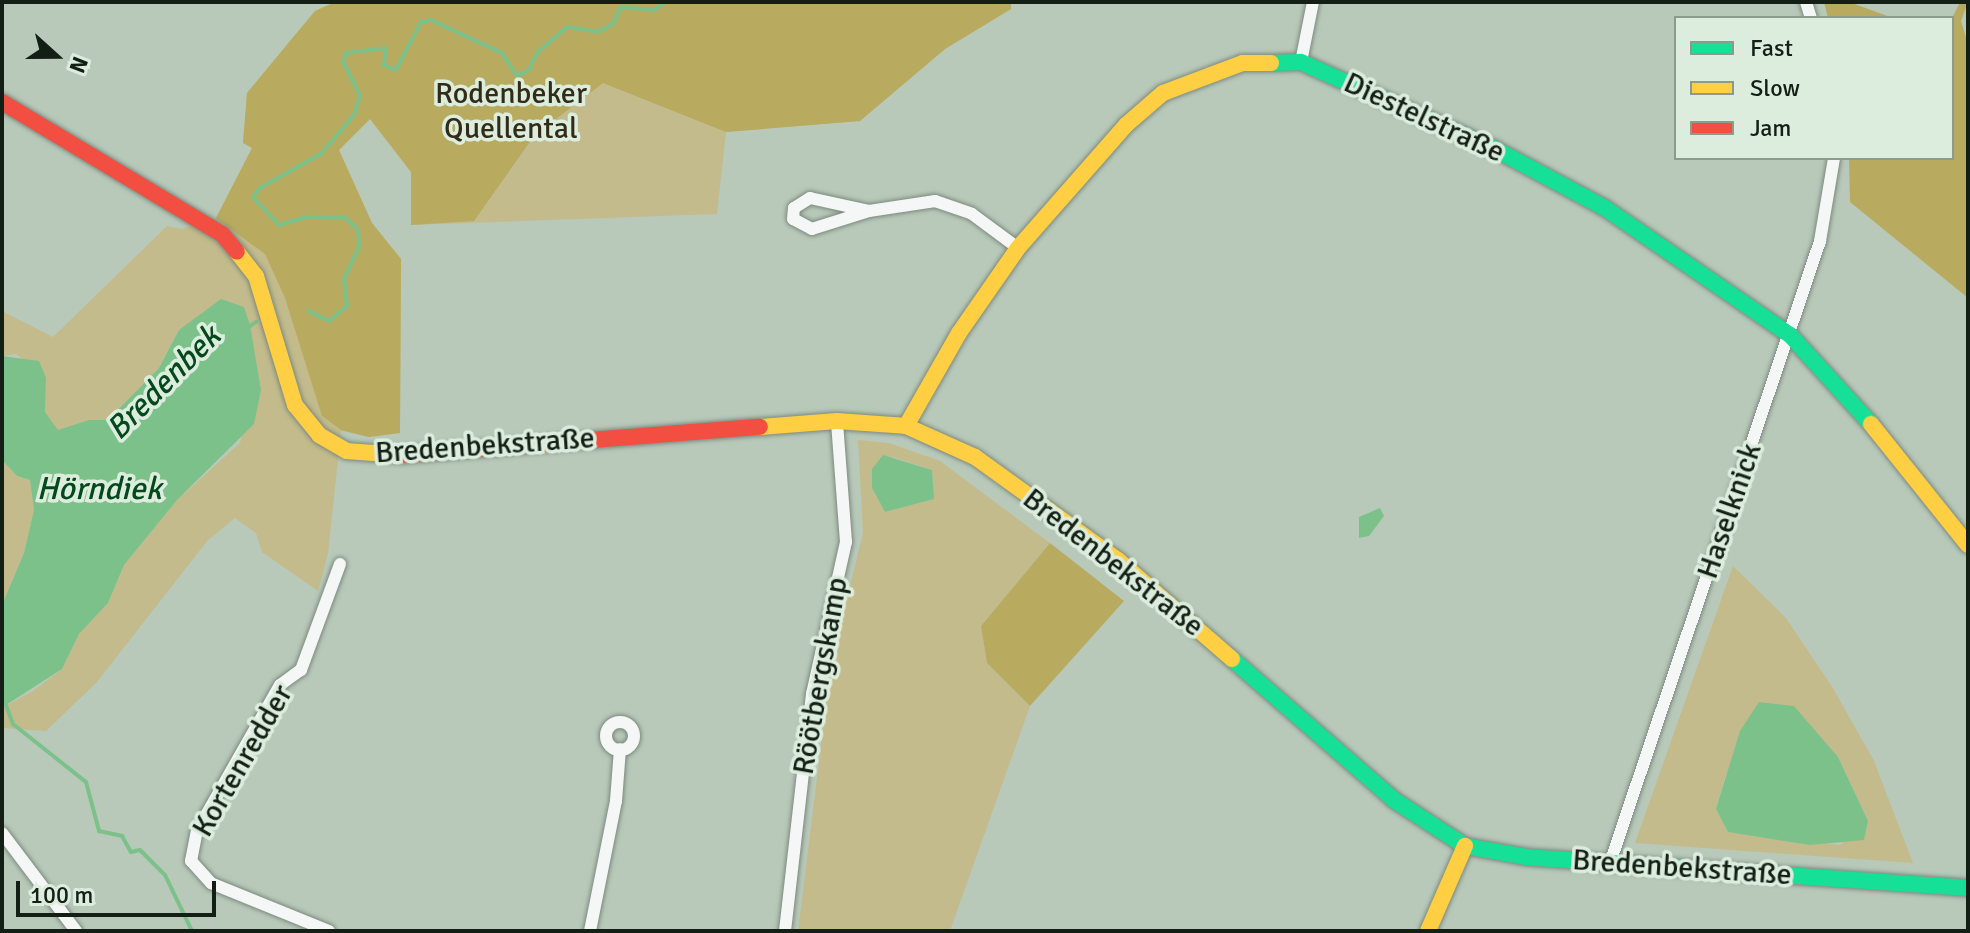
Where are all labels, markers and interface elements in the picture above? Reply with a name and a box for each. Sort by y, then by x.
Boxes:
north arrow [16,16,96,96]
legend [1674,16,1954,160]
text: Fast [1750,33,1793,63]
text: N [64,53,94,77]
street label: Diestelstraße [1338,65,1510,171]
text: Slow [1750,73,1800,103]
park label: Rodenbeker Quellental [435,76,587,146]
text: Jam [1750,113,1791,143]
water label: Bredenbek [99,318,229,448]
street label: Bredenbekstraße [374,420,596,472]
street label: Haselknick [1690,438,1770,584]
water label: Hörndiek [36,470,162,508]
street label: Bredenbekstraße [1015,481,1211,645]
street label: Röötbergskamp [786,575,856,777]
street label: Kortenredder [185,679,301,843]
street label: Bredenbekstraße [1571,842,1793,894]
scale bar [20,865,220,915]
text: 100 m [30,880,93,910]

